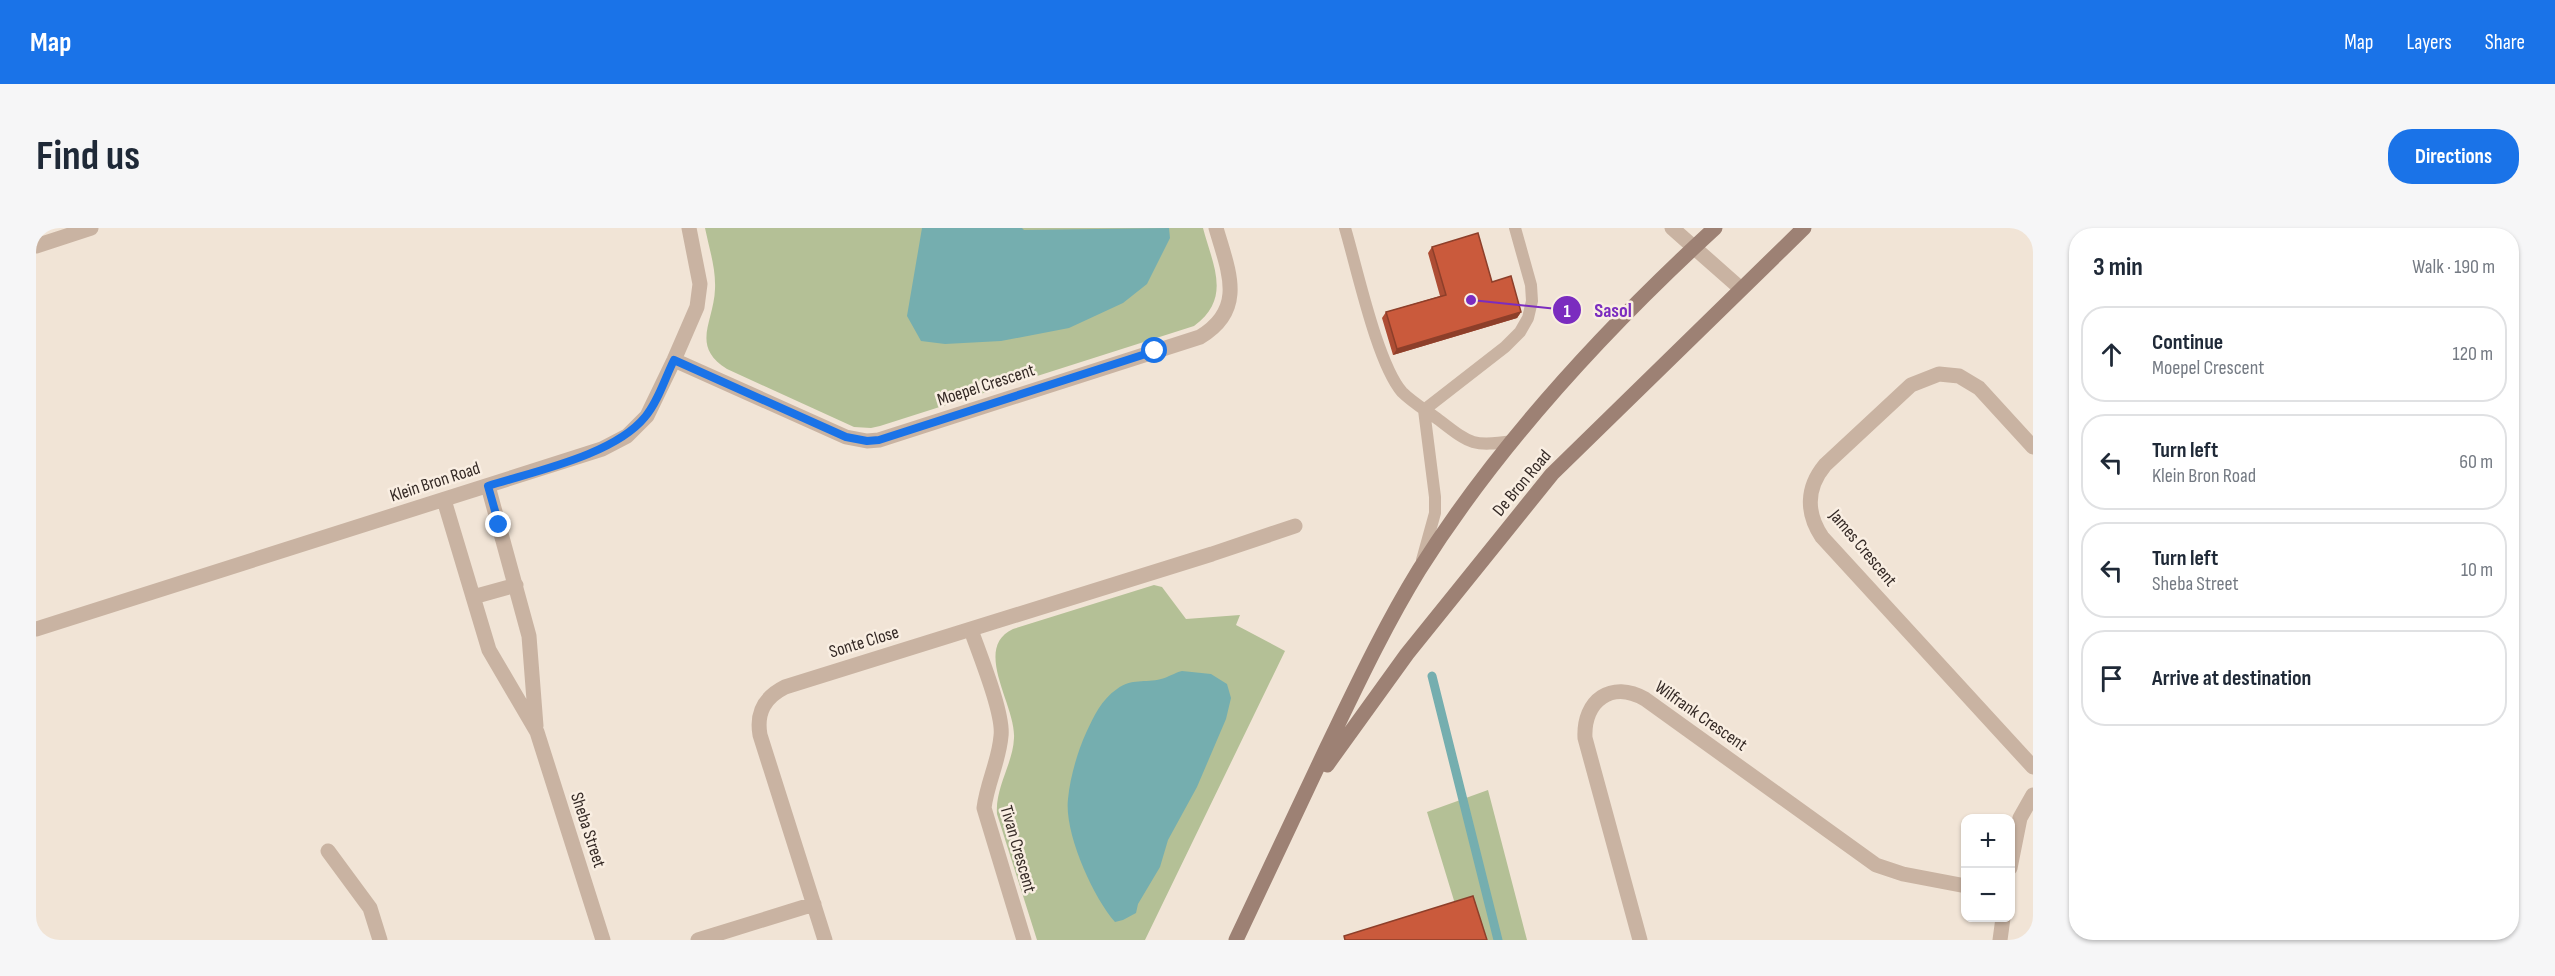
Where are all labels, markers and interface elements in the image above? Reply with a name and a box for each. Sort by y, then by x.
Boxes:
text: Map [30,26,71,59]
text: Map [2344,30,2373,55]
text: Layers [2406,30,2452,55]
text: Share [2485,30,2525,55]
button: Directions [2388,129,2519,184]
text: Find us [36,131,140,182]
text: 3 min [2093,252,2143,283]
text: Walk · 190 m [2412,255,2495,279]
callout: Sasol [1552,291,1643,329]
text: Sasol [1594,299,1632,323]
text: 1 [1563,301,1571,322]
text: Continue [2152,329,2223,356]
route start [1141,337,1167,363]
icon: ahead [2095,338,2128,371]
text: 120 m [2453,342,2493,366]
text: Moepel Crescent [2152,356,2264,380]
street label: Moepel Crescent [935,359,1038,411]
text: Turn left [2152,437,2218,464]
street label: De Bron Road [1488,446,1556,520]
icon: left [2095,446,2128,479]
text: 60 m [2459,450,2493,474]
street label: Klein Bron Road [387,458,483,506]
text: Klein Bron Road [2152,464,2256,488]
street label: James Crescent [1824,505,1901,591]
route end [485,511,511,537]
text: Turn left [2152,545,2218,572]
icon: left [2095,554,2128,587]
text: 10 m [2461,558,2493,582]
text: Sheba Street [2152,572,2239,596]
street label: Sonte Close [827,621,901,663]
icon: arrive [2095,662,2128,695]
text: Arrive at destination [2152,665,2311,692]
street label: Wilfrank Crescent [1651,676,1752,756]
street label: Sheba Street [566,790,610,871]
street label: Tivan Crescent [996,803,1041,896]
map controls [1961,814,2015,922]
button: + [1961,814,2015,868]
button: − [1961,868,2015,922]

